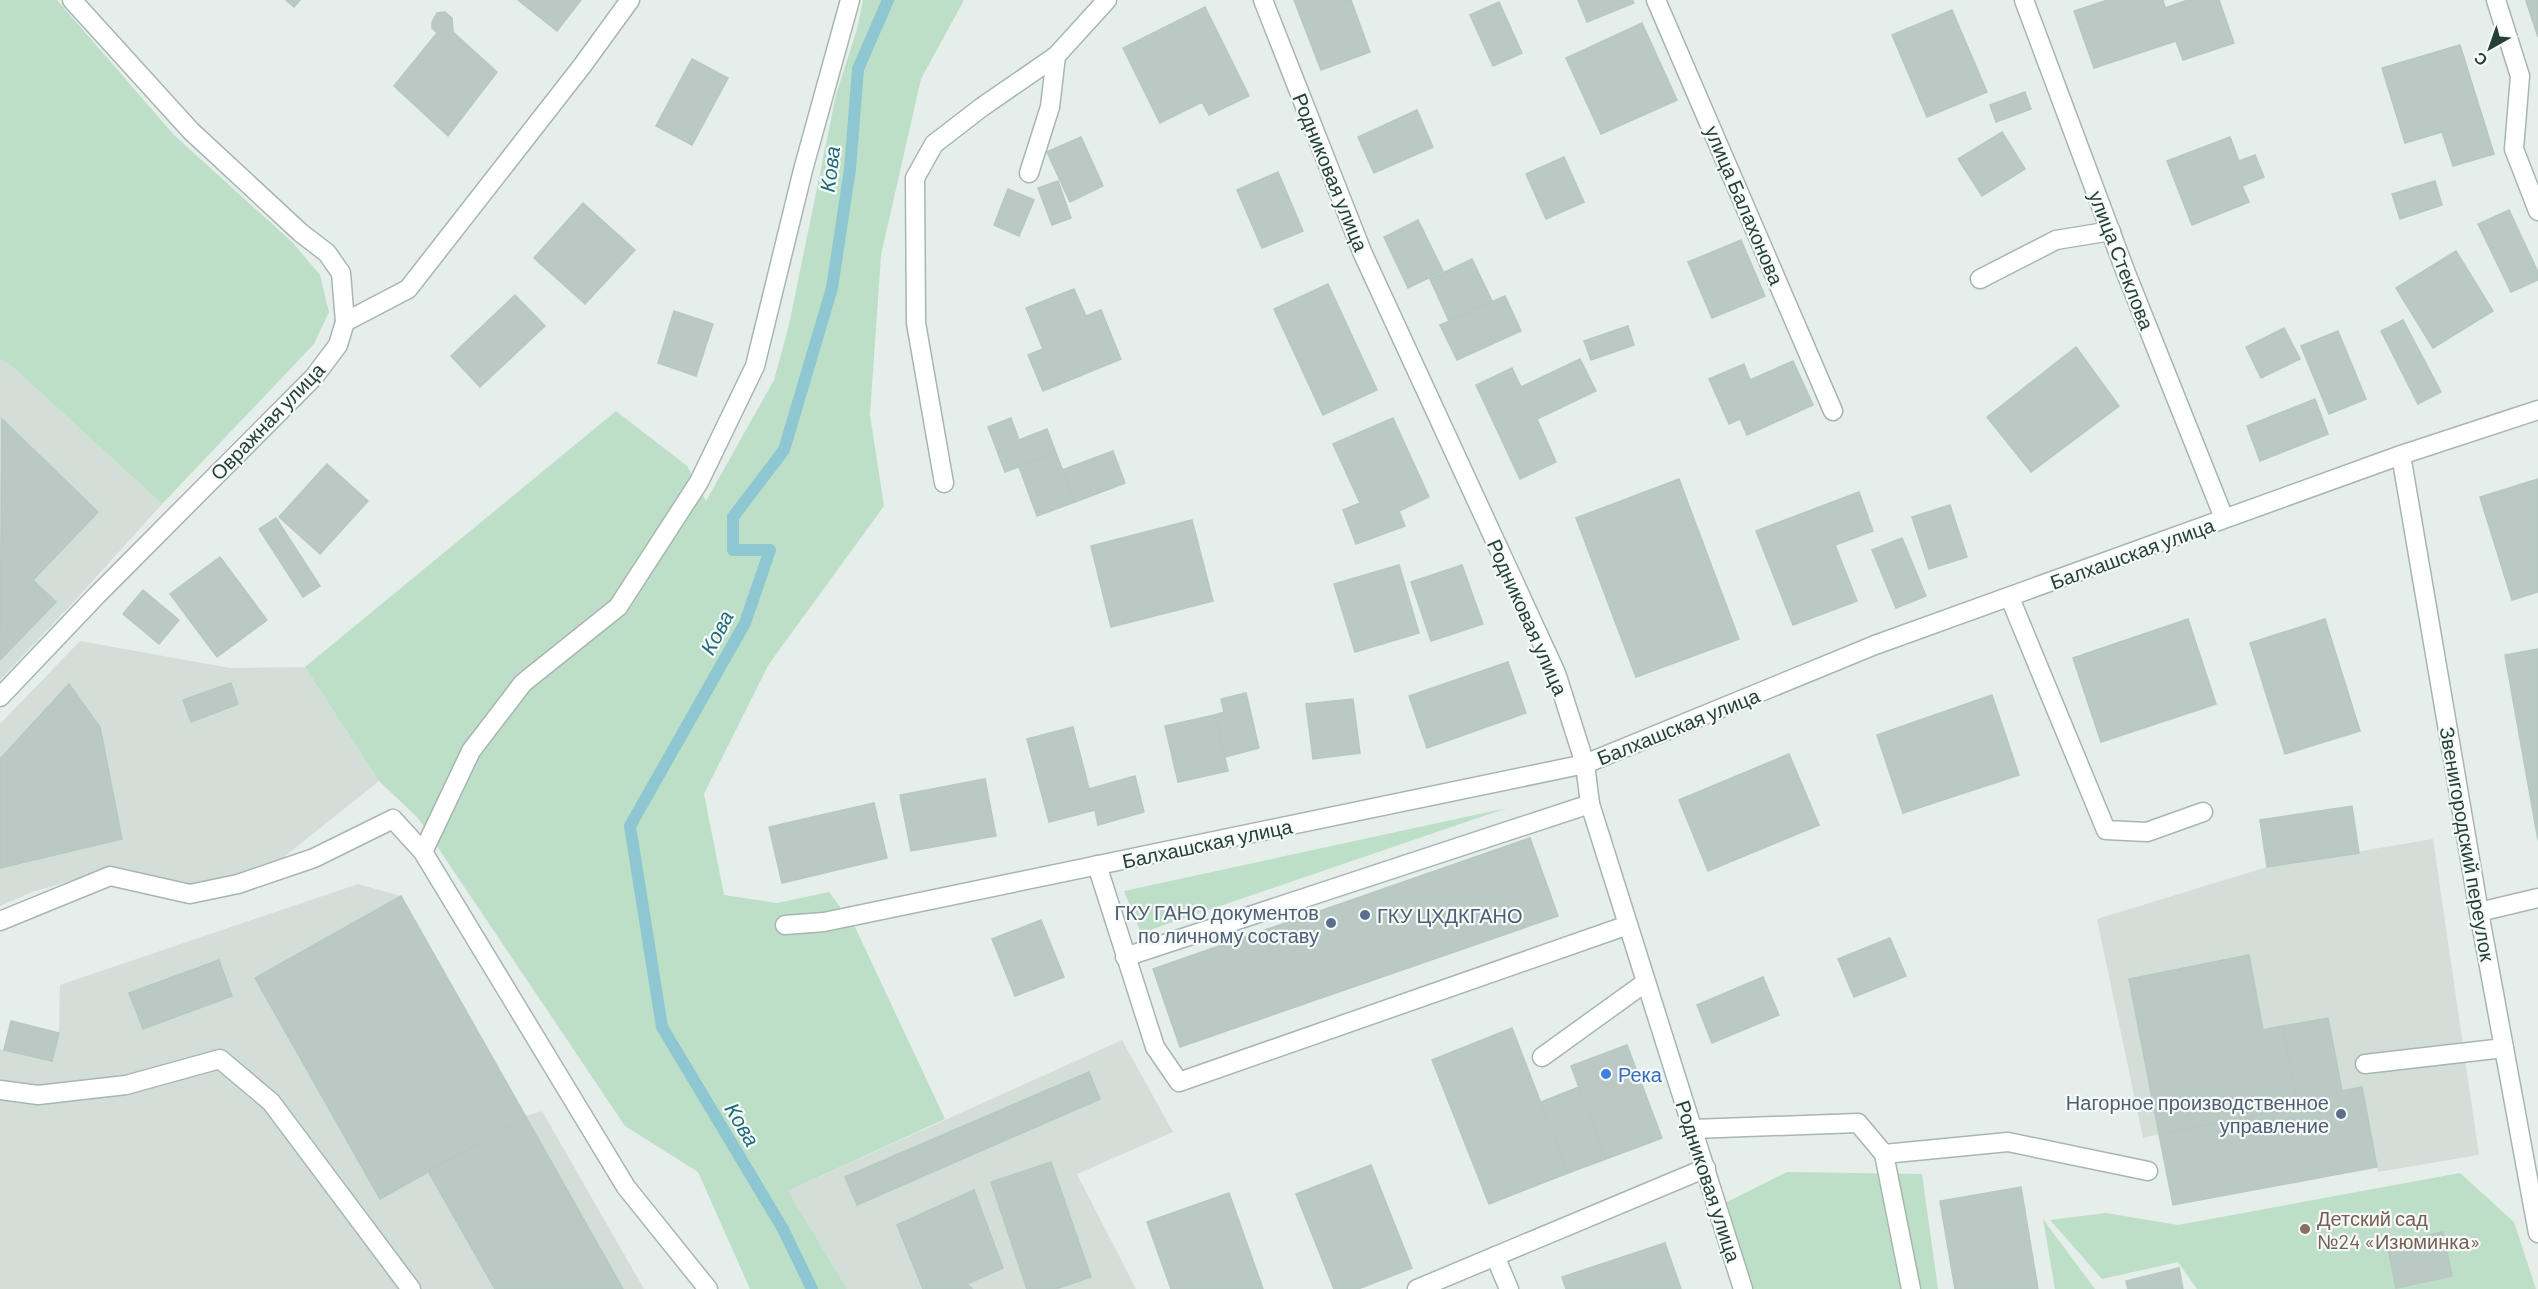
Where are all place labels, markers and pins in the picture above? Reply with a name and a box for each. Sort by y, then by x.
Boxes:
place label: ГКУ ГАНО документов по личному составу [1115,900,1319,947]
place label: ГКУ ЦХДКГАНО [1377,903,1523,927]
marker: ГКУ ЦХДКГАНО [1358,908,1372,922]
marker: ГКУ ГАНО документов по личному составу [1324,916,1338,930]
place label: Река [1618,1062,1663,1086]
marker: Река [1599,1067,1613,1081]
place label: Нагорное производственное управление [2066,1090,2329,1137]
marker: Нагорное производственное управление [2334,1107,2348,1121]
place label: Детский сад №24 «Изюминка» [2317,1206,2480,1253]
marker: Детский сад №24 «Изюминка» [2298,1222,2312,1236]

